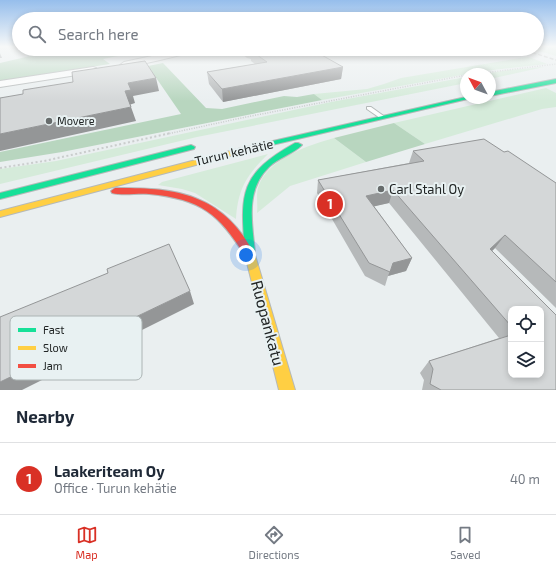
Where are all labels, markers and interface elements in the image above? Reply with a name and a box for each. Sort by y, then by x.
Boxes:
search box [12,12,544,56]
icon: search [26,23,48,45]
text: Search here [58,25,139,43]
north arrow [460,68,496,104]
place label: Movere [57,114,95,127]
marker: Movere [44,116,54,126]
street label: Turun kehätie [193,135,275,169]
place label: Carl Stahl Oy [389,181,464,197]
marker: Carl Stahl Oy [376,184,386,194]
pin: 1 [317,189,343,219]
your location [236,245,256,265]
street label: Ruopankatu [248,278,289,368]
map controls [508,306,544,378]
button: locate [508,306,544,342]
legend [10,316,142,380]
text: Fast [43,323,65,336]
text: Slow [43,341,68,354]
button: layers [508,342,544,378]
text: Jam [43,359,62,372]
text: Nearby [16,406,74,426]
text: Laakeriteam Oy [54,462,165,480]
text: 1 [26,471,32,487]
text: 40 m [510,471,540,487]
text: Office · Turun kehätie [54,480,177,496]
tab: Map [76,524,98,561]
tab: Directions [249,524,299,561]
tab: Saved [450,524,481,561]

